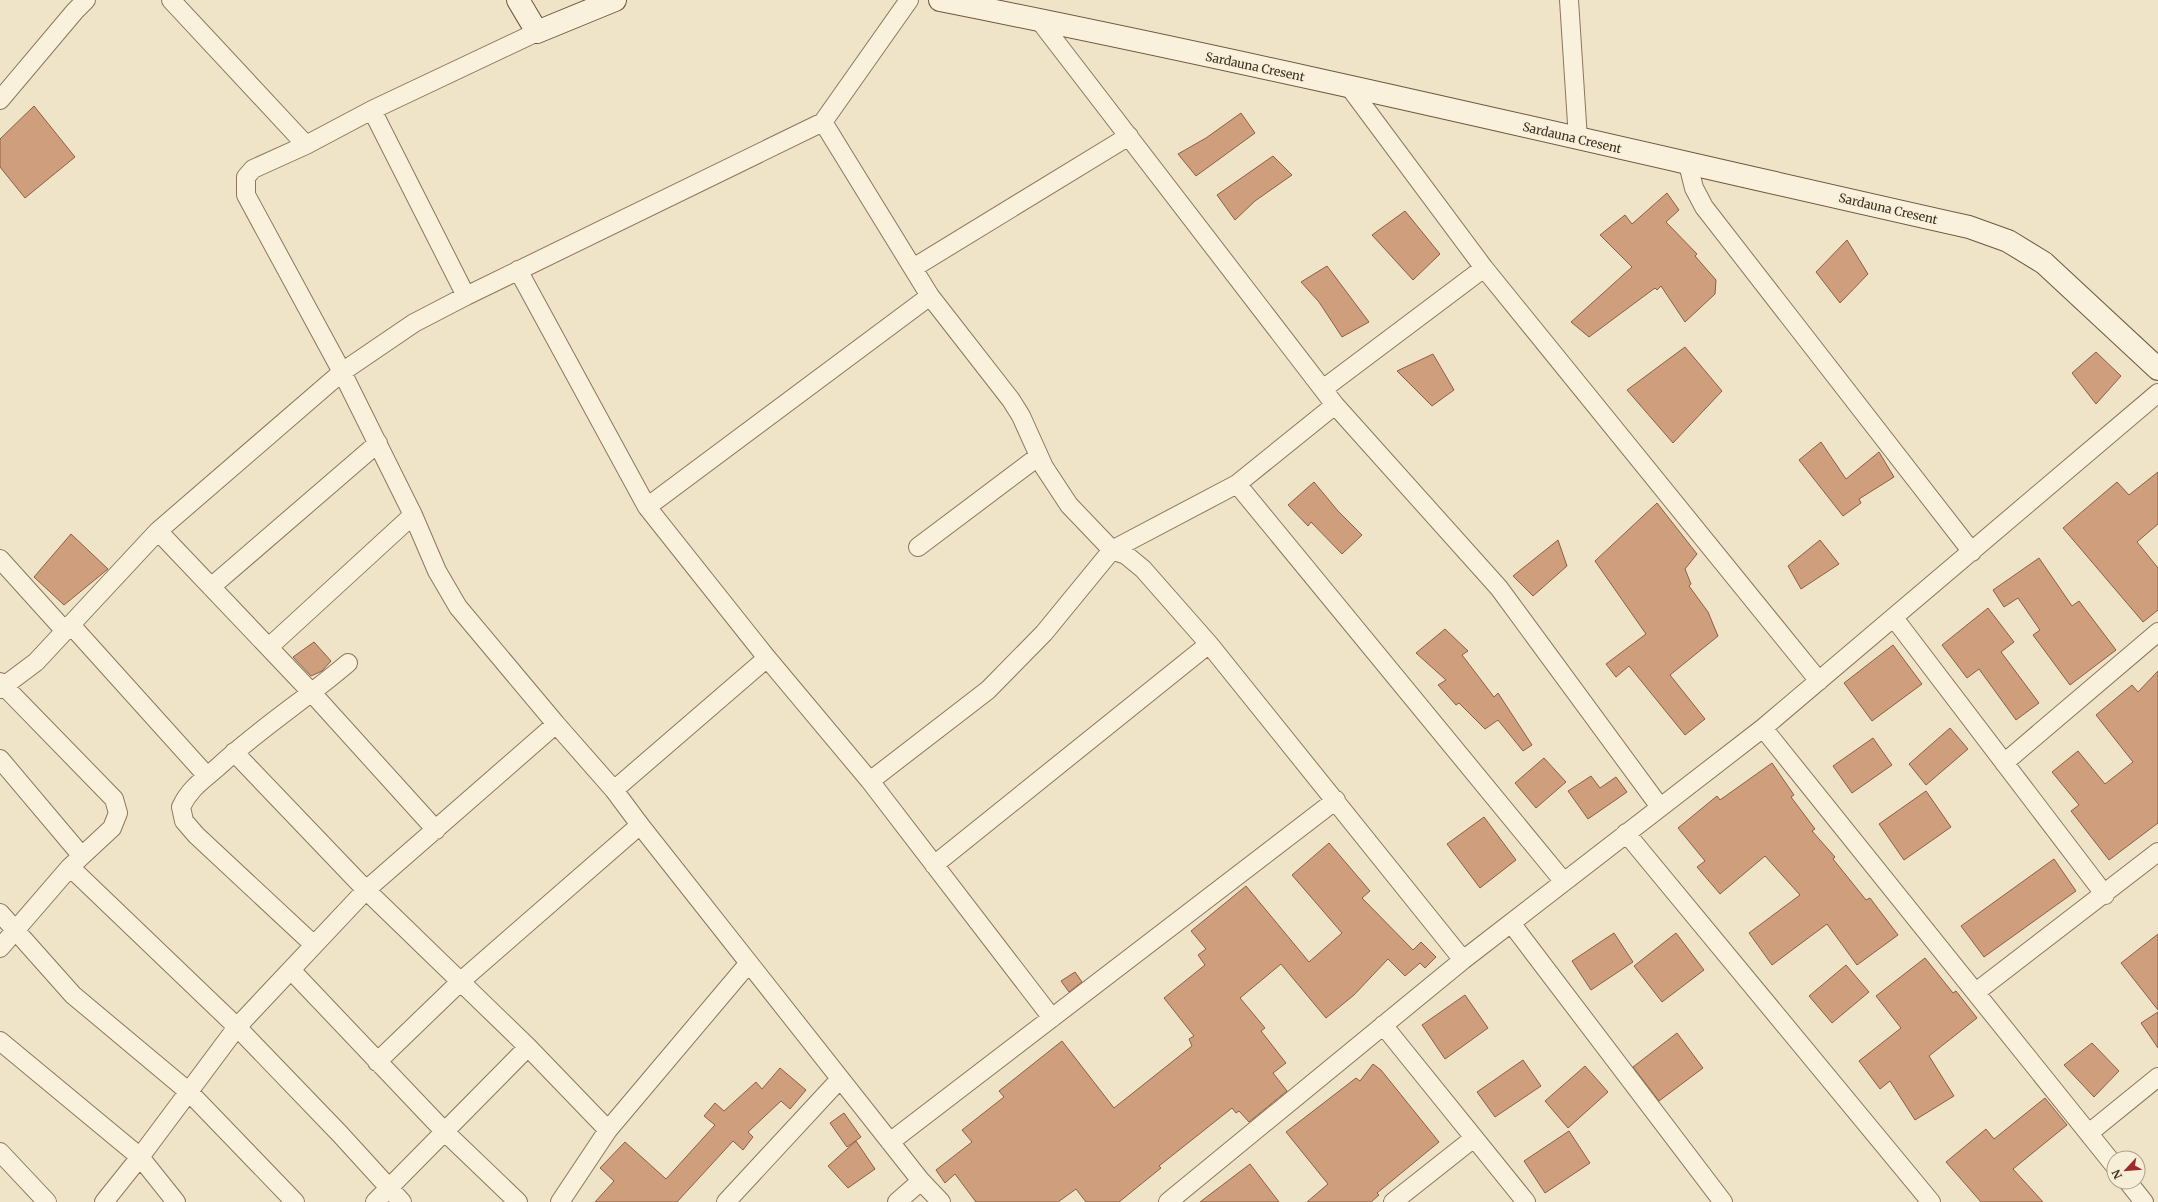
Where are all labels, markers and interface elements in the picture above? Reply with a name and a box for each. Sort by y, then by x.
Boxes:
street label: Sardauna Cresent [1204,49,1306,84]
street label: Sardauna Cresent [1521,119,1623,156]
street label: Sardauna Cresent [1837,190,1939,227]
north arrow [2106,1150,2146,1190]
text: N [2109,1167,2125,1181]

